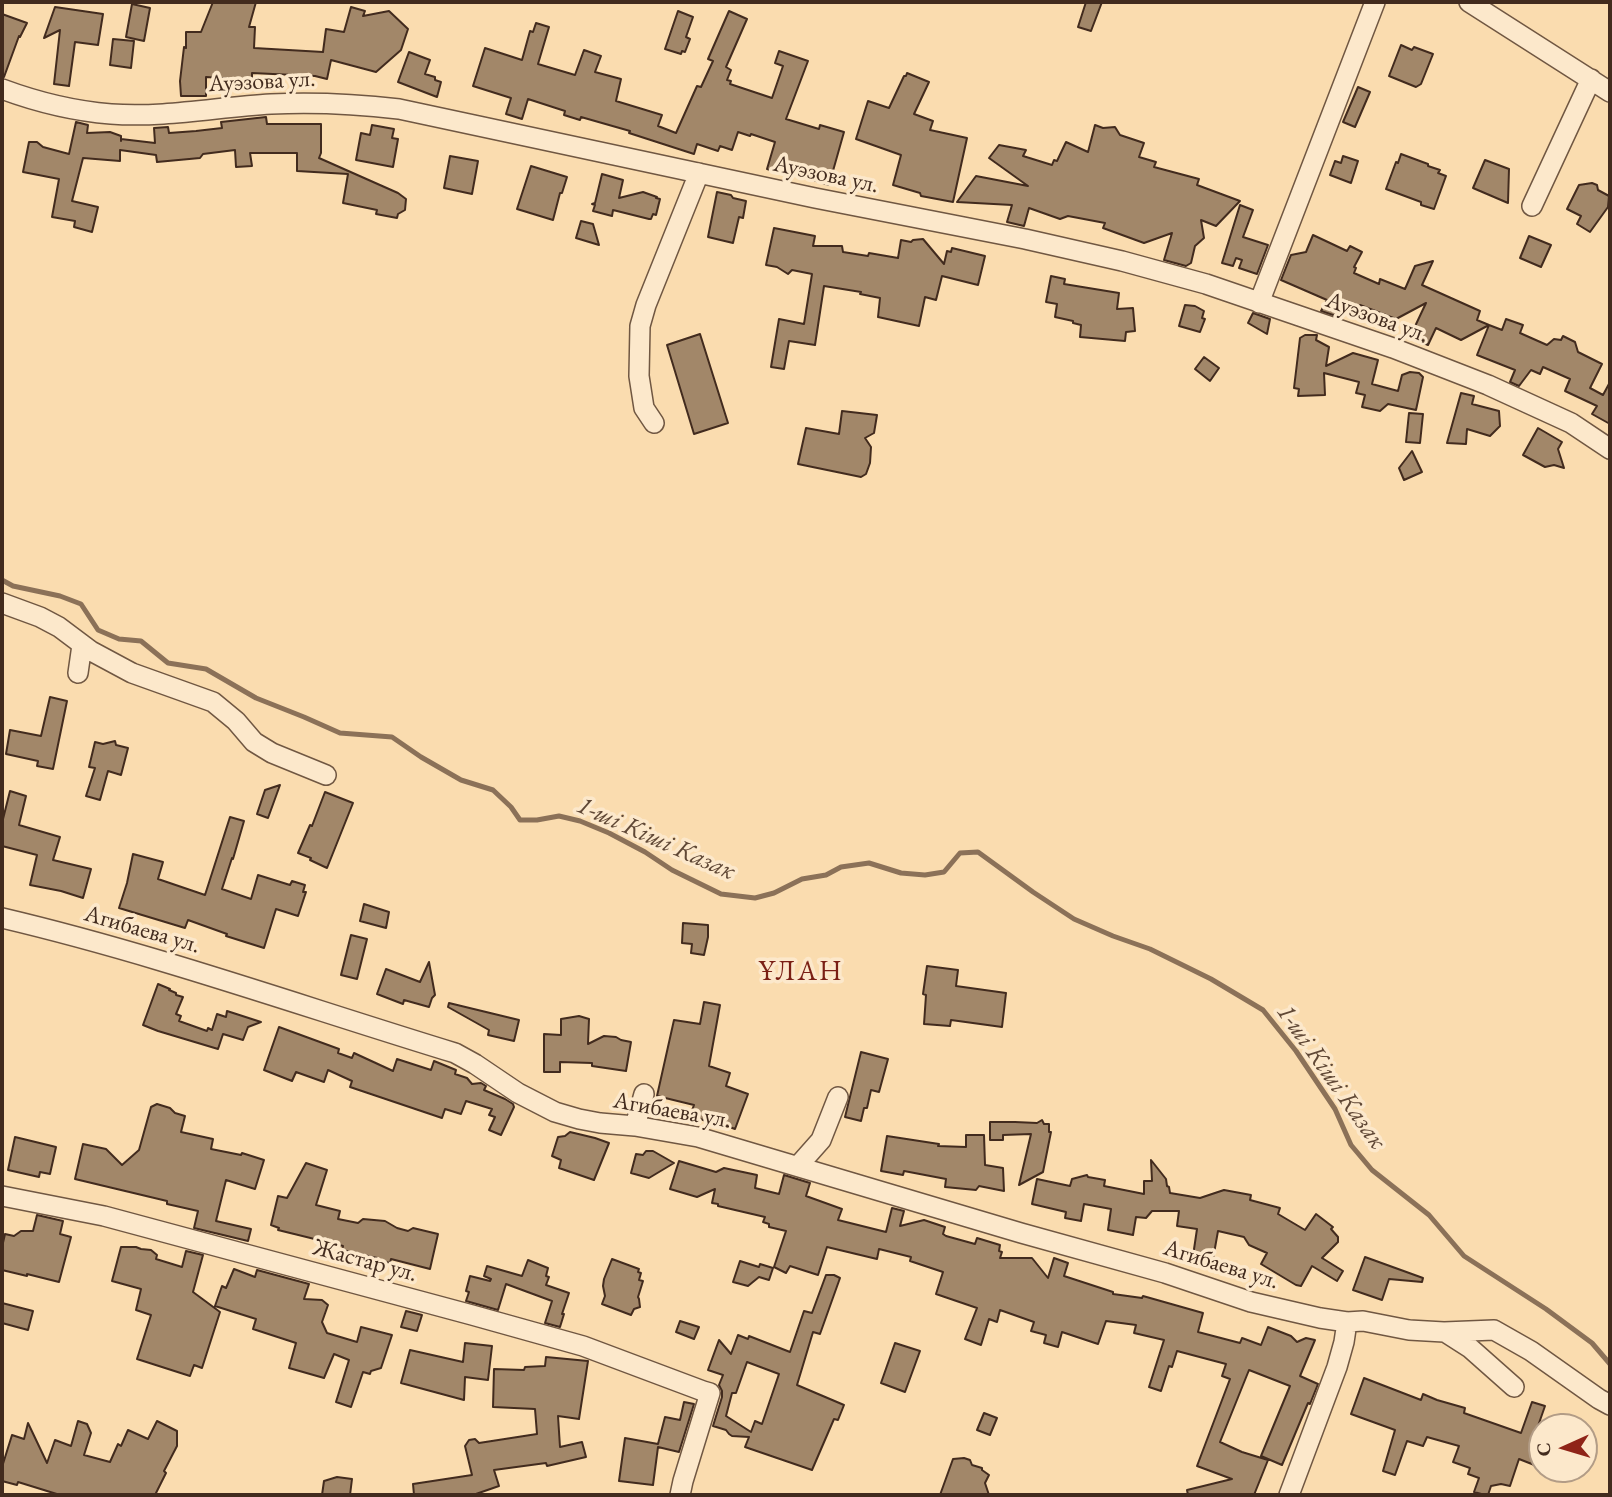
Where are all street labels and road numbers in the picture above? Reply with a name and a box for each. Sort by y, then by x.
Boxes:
street label: Ауэзова ул. [208,65,316,99]
street label: Ауэзова ул. [771,150,881,200]
street label: Ауэзова ул. [1322,286,1432,350]
street label: Агибаева ул. [81,900,203,960]
street label: Агибаева ул. [611,1086,733,1136]
street label: Жастар ул. [310,1233,420,1289]
street label: Агибаева ул. [1160,1234,1282,1296]

